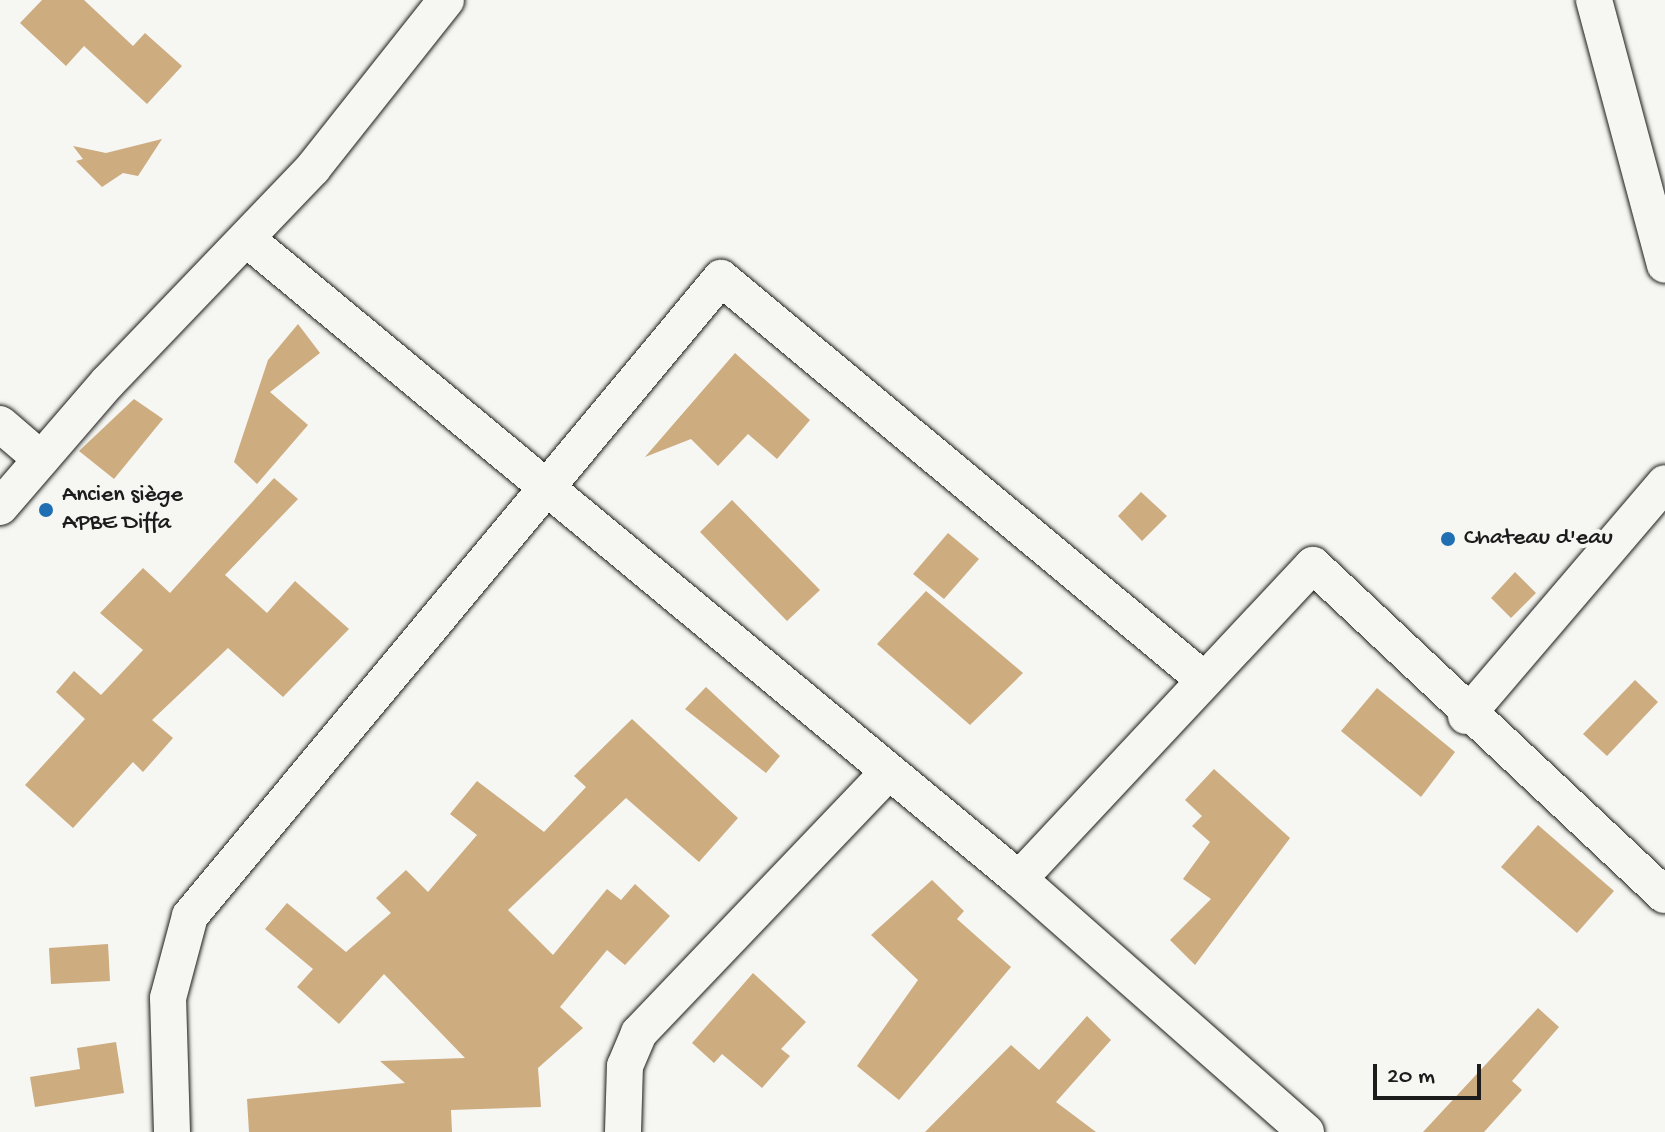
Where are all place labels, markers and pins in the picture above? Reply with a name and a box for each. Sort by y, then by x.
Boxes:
place label: Ancien siège APBE Diffa [62,482,183,538]
marker: Ancien siège APBE Diffa [37,501,55,519]
place label: Chateau d'eau [1464,525,1613,553]
marker: Chateau d'eau [1439,530,1457,548]

